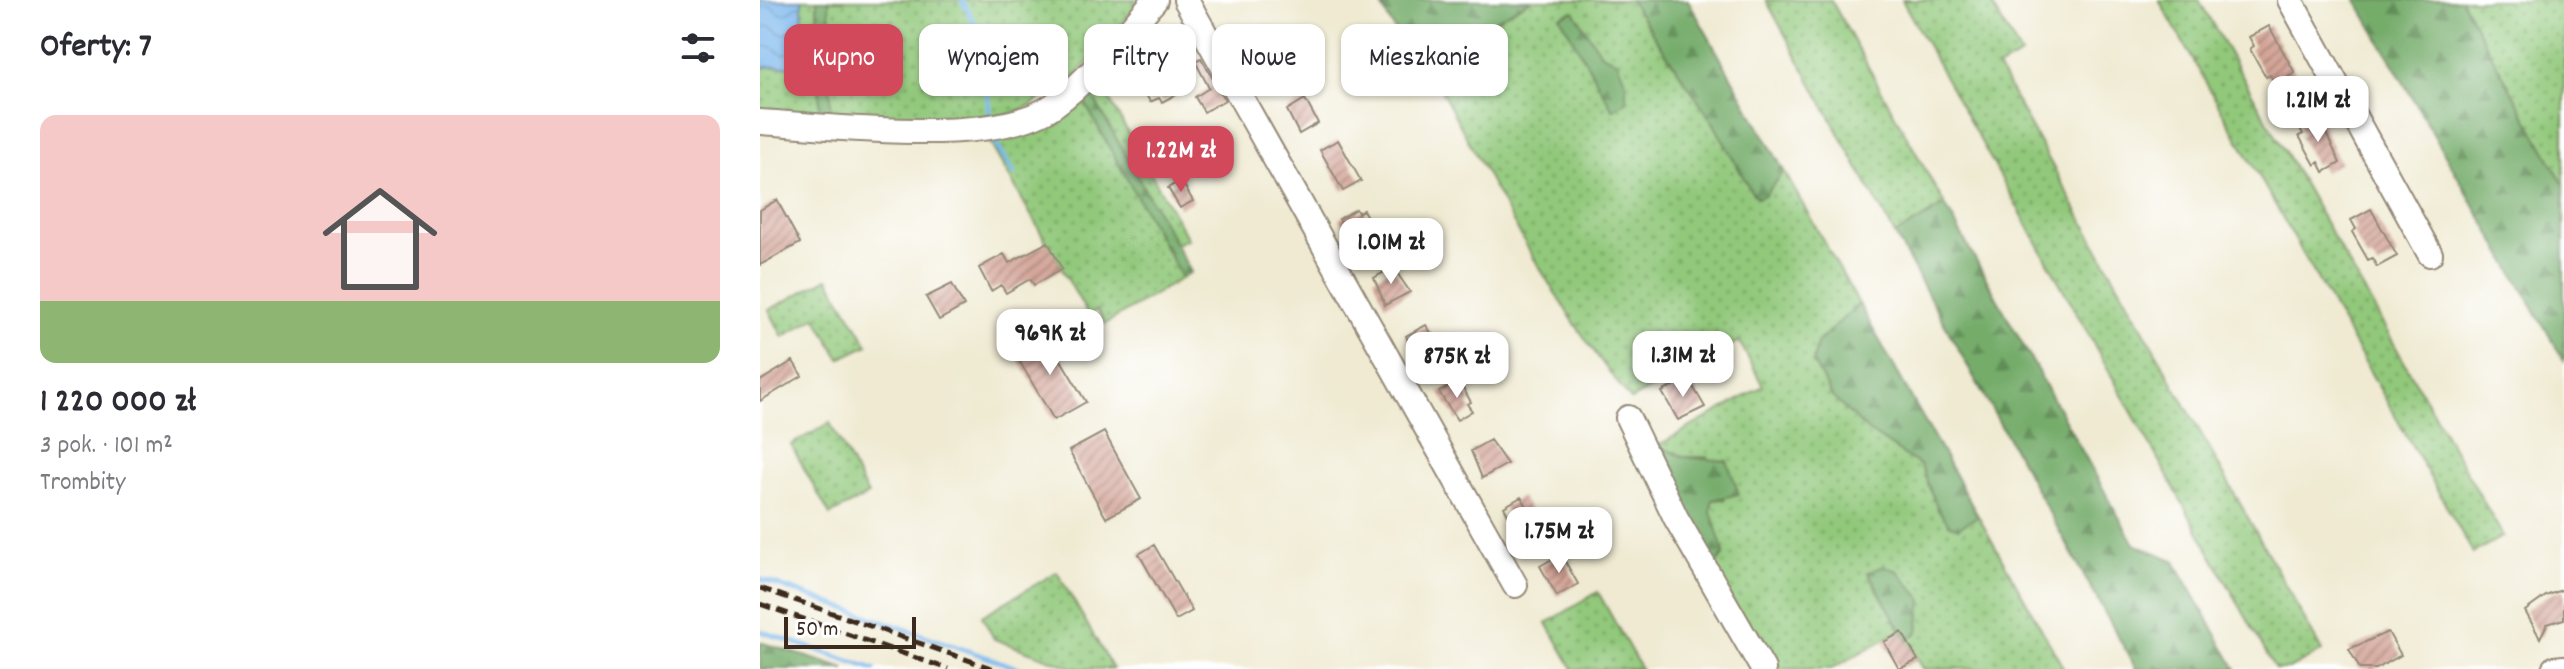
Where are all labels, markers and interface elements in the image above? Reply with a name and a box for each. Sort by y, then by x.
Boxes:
text: Oferty: 7 [40,24,152,73]
chip: Kupno [784,24,903,96]
chip: Wynajem [919,24,1068,96]
chip: Filtry [1084,24,1196,96]
chip: Nowe [1212,24,1325,96]
chip: Mieszkanie [1341,24,1508,96]
icon: filters [676,26,720,70]
pin: 1.21M zł [2235,76,2401,144]
text: 1.21M zł [2286,83,2350,120]
pin: 1.22M zł [1098,126,1264,194]
text: 1.22M zł [1146,133,1216,170]
icon: home [308,167,452,311]
pin: 1.01M zł [1308,218,1474,286]
text: 1.01M zł [1357,225,1425,262]
pin: 969K zł [976,309,1124,377]
text: 969K zł [1015,316,1085,353]
pin: 1.31M zł [1600,331,1766,399]
pin: 875K zł [1383,332,1531,400]
text: 1.31M zł [1651,338,1715,375]
text: 875K zł [1424,339,1490,376]
text: 1 220 000 zł [40,379,196,428]
text: 3 pok. · 101 m² [40,428,173,465]
text: Trombity [40,465,126,502]
pin: 1.75M zł [1476,507,1642,575]
text: 1.75M zł [1524,514,1594,551]
scale bar [784,613,916,649]
text: 50 m [796,615,838,646]

